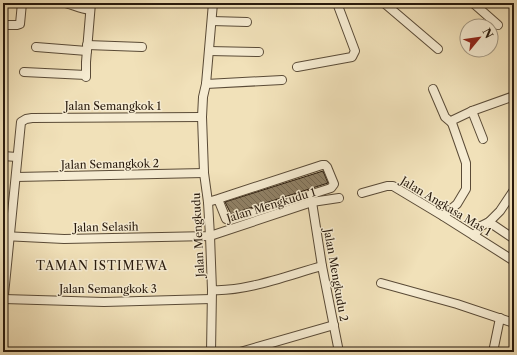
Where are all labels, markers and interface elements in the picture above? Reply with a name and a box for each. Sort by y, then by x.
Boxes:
north arrow [459,18,499,58]
text: N [479,26,496,41]
street label: Jalan Semangkok 1 [63,99,162,113]
street label: Jalan Semangkok 2 [59,156,159,172]
street label: Jalan Angkasa Mas 1 [396,172,494,239]
street label: Jalan Mengkudu 1 [223,185,318,226]
street label: Jalan Mengkudu [189,192,207,280]
street label: Jalan Selasih [71,219,139,235]
street label: Jalan Mengkudu 2 [321,226,351,323]
district label: TAMAN ISTIMEWA [36,258,168,273]
street label: Jalan Semangkok 3 [57,282,157,296]

